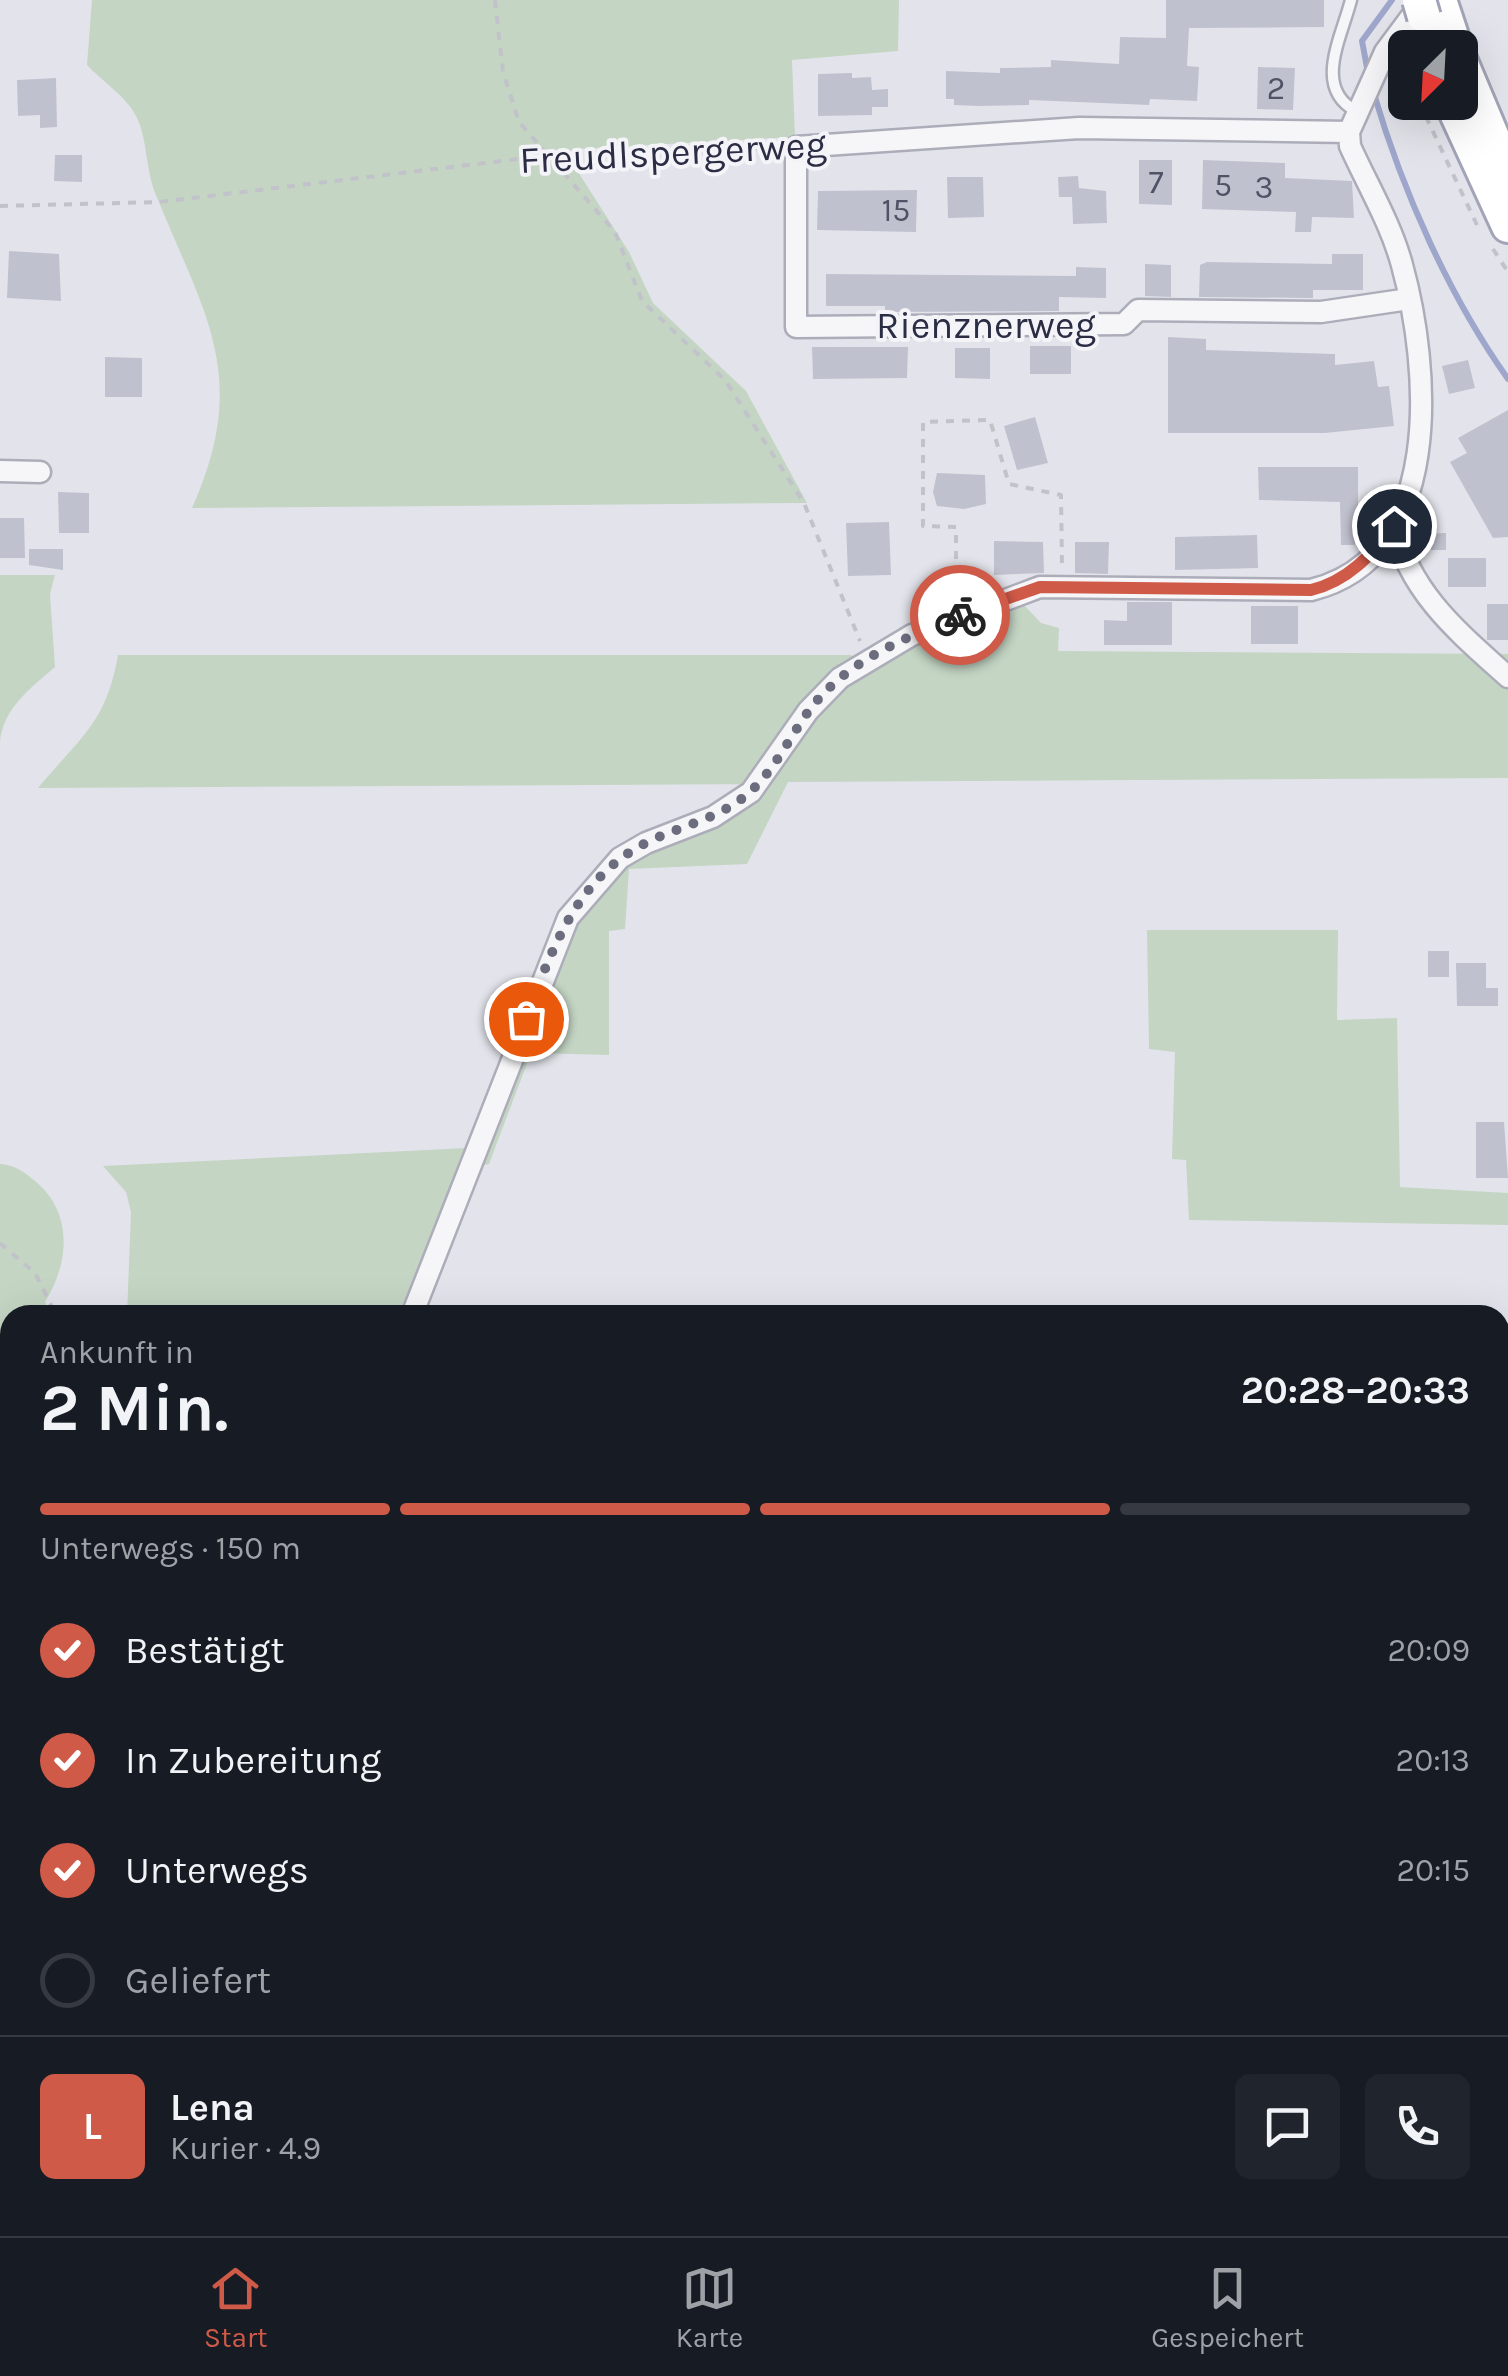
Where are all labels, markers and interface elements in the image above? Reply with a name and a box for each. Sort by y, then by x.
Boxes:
north arrow [1388,30,1478,120]
map controls [1388,30,1478,120]
house number: 2 [1267,70,1285,107]
street label: Freudlspergerweg [518,122,828,183]
house number: 7 [1148,164,1164,201]
house number: 5 [1214,167,1232,204]
house number: 3 [1255,169,1273,206]
house number: 15 [882,192,910,229]
street label: Rienznerweg [876,303,1096,348]
pin [1352,484,1437,569]
icon: home [1367,499,1422,554]
courier [910,565,1010,665]
icon: bike [933,588,988,643]
pin [484,977,569,1062]
icon: bag [499,992,554,1047]
text: Ankunft in [40,1334,194,1371]
text: 20:28–20:33 [1241,1368,1470,1413]
text: 2 Min. [40,1370,228,1446]
text: Unterwegs · 150 m [40,1530,301,1567]
icon: check [40,1623,95,1678]
text: Bestätigt [125,1628,285,1673]
text: 20:09 [1388,1632,1470,1669]
icon: check [40,1733,95,1788]
text: In Zubereitung [125,1738,381,1783]
text: 20:13 [1396,1742,1470,1779]
icon: check [40,1843,95,1898]
text: Unterwegs [125,1848,309,1893]
text: 20:15 [1396,1852,1470,1889]
text: Geliefert [125,1958,271,2003]
button: chat [1235,2074,1340,2179]
button: phone [1365,2074,1470,2179]
text: Lena [170,2085,255,2130]
text: L [83,2104,102,2149]
text: Kurier · 4.9 [170,2130,321,2167]
tab: Start [204,2261,268,2354]
tab: Karte [676,2261,743,2354]
tab: Gespeichert [1151,2261,1304,2354]

